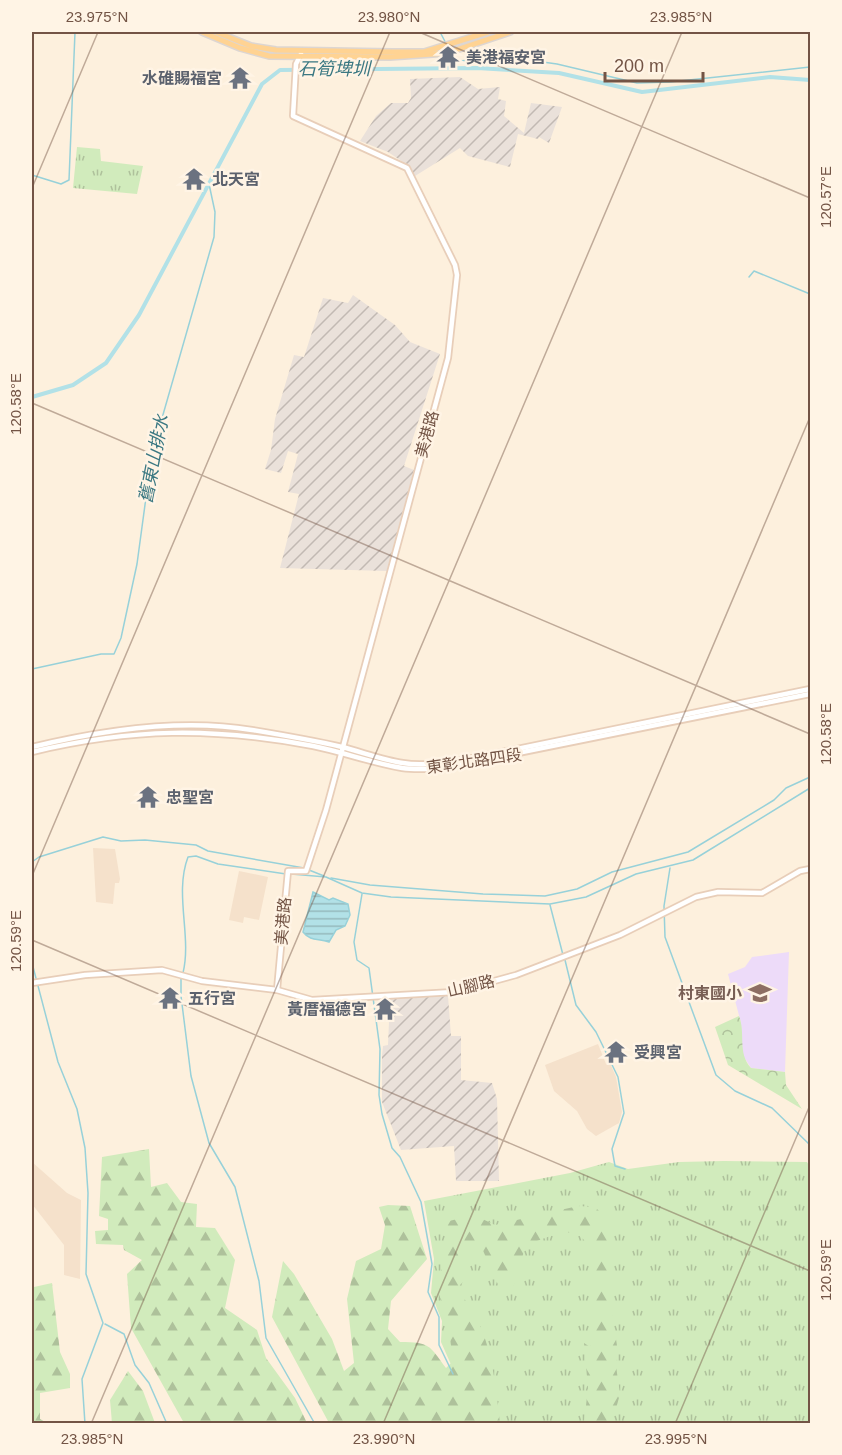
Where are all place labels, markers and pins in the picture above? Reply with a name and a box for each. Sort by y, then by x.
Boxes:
temple icon: 美港福安宮 [435,44,461,70]
place label: 美港福安宮 [466,49,546,66]
temple icon: 水碓賜福宮 [227,65,253,91]
place label: 水碓賜福宮 [142,70,222,87]
temple icon: 北天宮 [181,166,207,192]
place label: 北天宮 [212,171,260,188]
temple icon: 忠聖宮 [135,784,161,810]
place label: 忠聖宮 [166,789,214,806]
school or university icon: 村東國小 [747,980,773,1006]
place label: 村東國小 [678,984,742,1002]
temple icon: 五行宮 [157,985,183,1011]
place label: 五行宮 [188,990,236,1007]
temple icon: 黃厝福德宮 [372,996,398,1022]
place label: 黃厝福德宮 [287,1000,367,1018]
temple icon: 受興宮 [603,1039,629,1065]
place label: 受興宮 [634,1044,682,1061]

